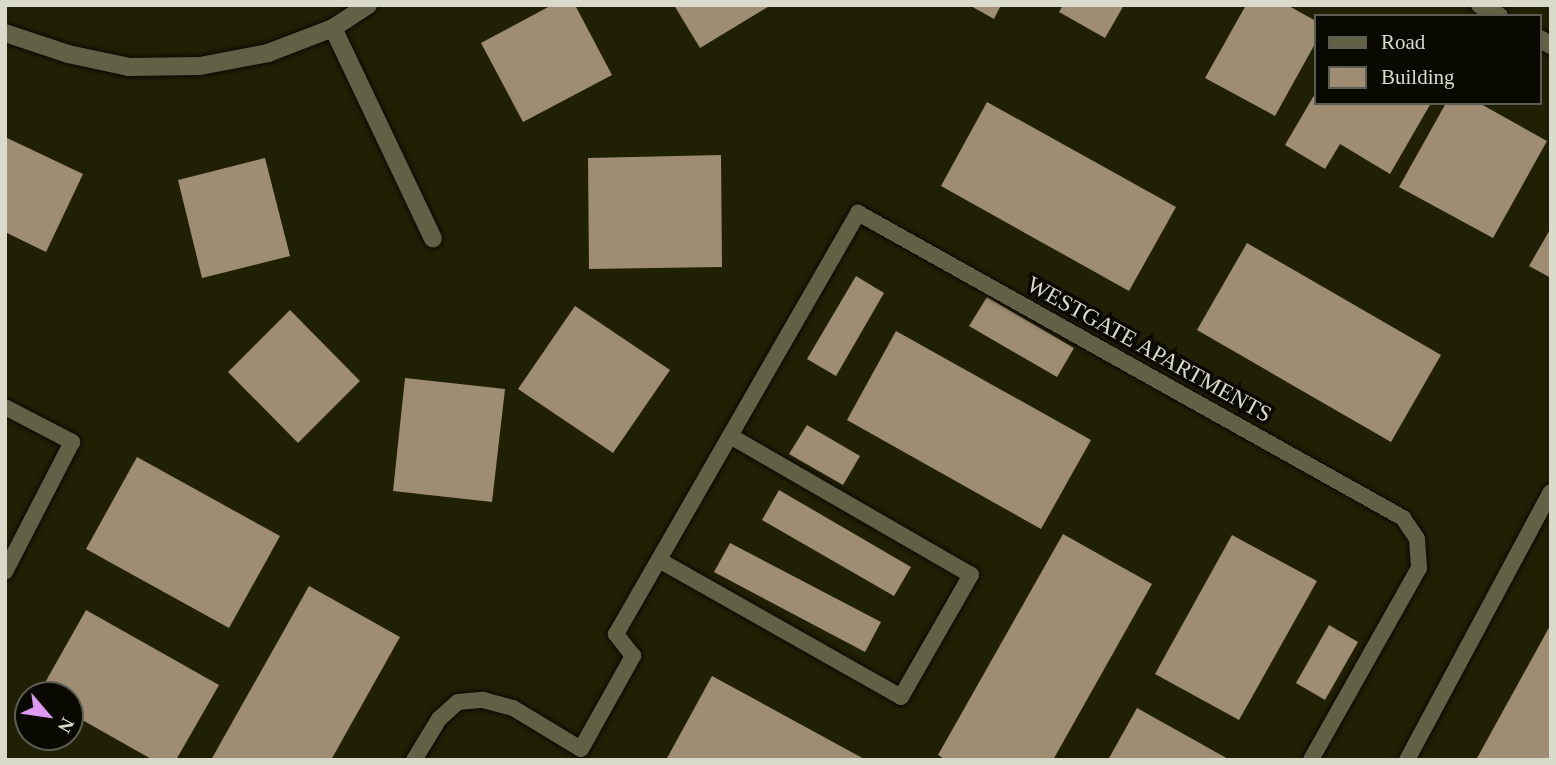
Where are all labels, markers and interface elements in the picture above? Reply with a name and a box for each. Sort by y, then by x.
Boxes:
legend [1314,14,1542,105]
text: Road [1381,30,1425,54]
text: Building [1381,65,1455,89]
street label: WESTGATE APARTMENTS [1021,271,1277,429]
north arrow [14,681,84,751]
text: N [54,714,79,737]

